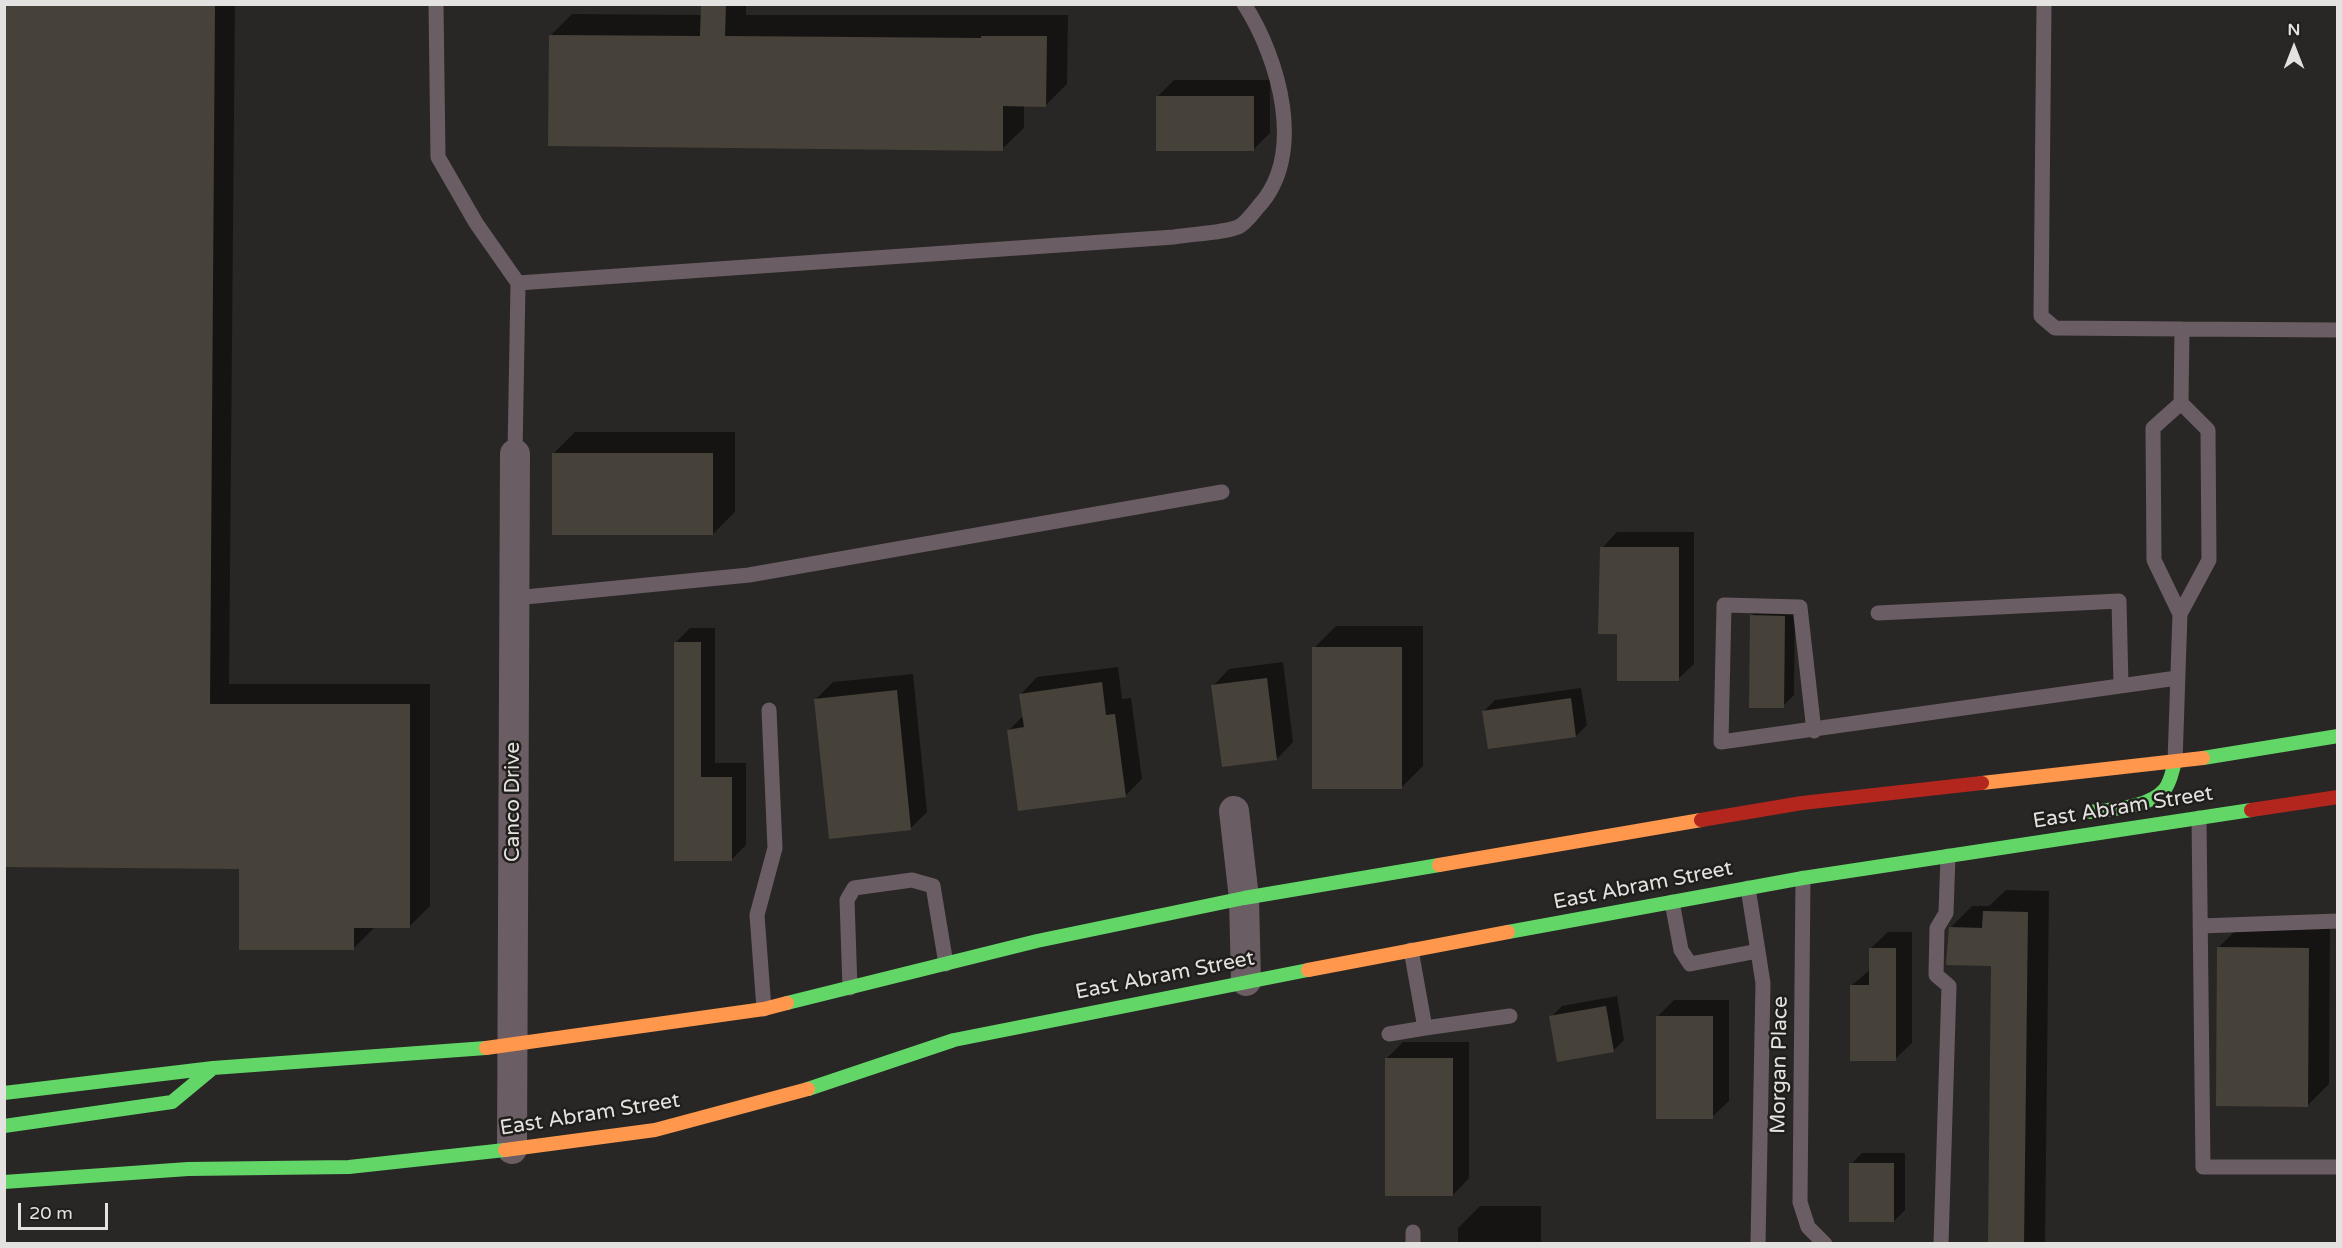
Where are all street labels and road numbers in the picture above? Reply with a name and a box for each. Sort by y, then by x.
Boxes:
street label: Canco Drive [500,742,526,862]
street label: East Abram Street [2031,781,2215,835]
street label: East Abram Street [1551,856,1735,916]
street label: East Abram Street [1073,946,1257,1006]
street label: Morgan Place [1766,996,1794,1134]
street label: East Abram Street [498,1088,682,1142]

